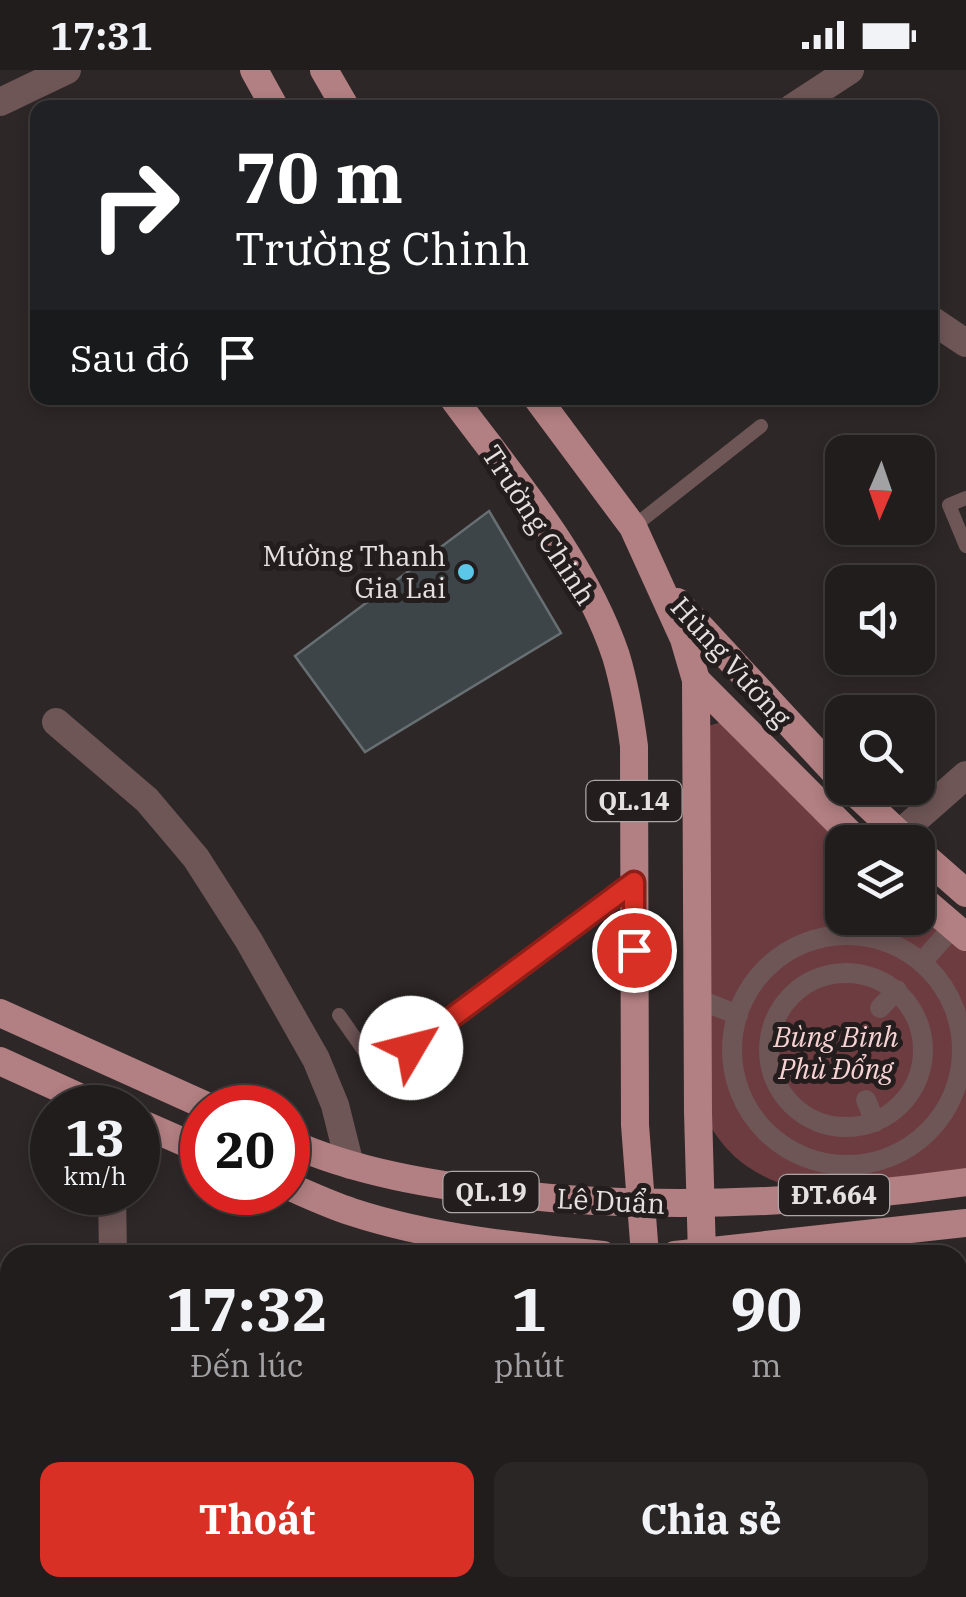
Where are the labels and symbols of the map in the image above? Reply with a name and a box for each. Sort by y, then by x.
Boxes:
north arrow [825,435,935,545]
street label: Trường Chinh [474,438,605,612]
place label: Mường Thanh Gia Lai [262,537,446,606]
marker: Mường Thanh Gia Lai [455,561,477,583]
street label: Hùng Vương [663,589,800,735]
road number: QL.14 [586,781,682,821]
pin [592,908,677,993]
position arrow [359,996,463,1100]
park label: Bùng Binh Phù Đổng [773,1018,899,1087]
speed limit sign: 20 [180,1085,310,1215]
road number: QL.19 [444,1172,538,1212]
road number: ĐT.664 [779,1175,889,1215]
street label: Lê Duẩn [556,1179,666,1222]

